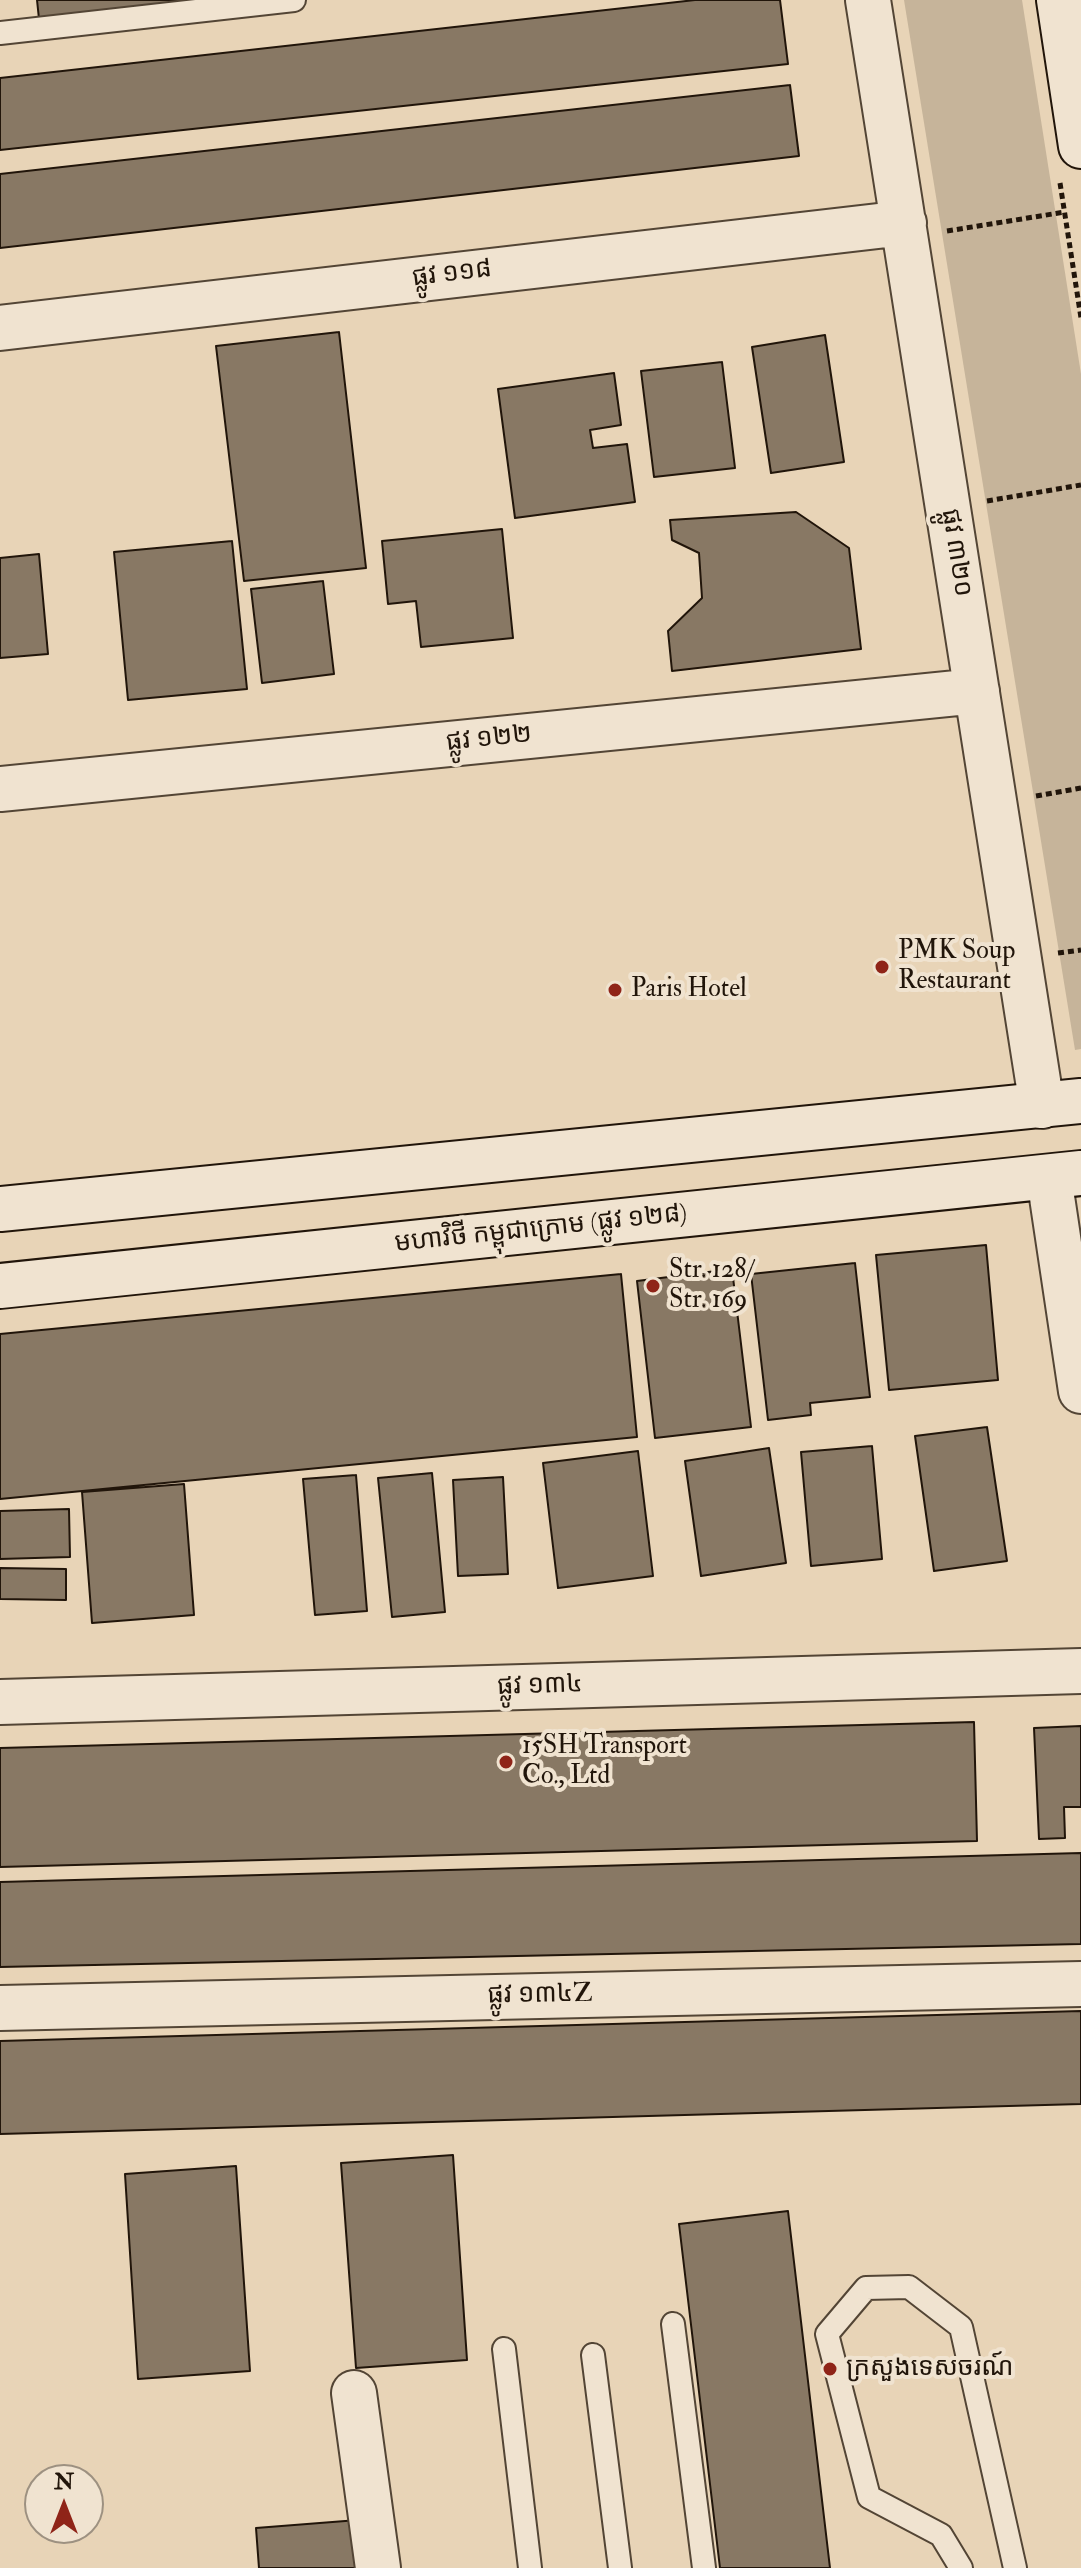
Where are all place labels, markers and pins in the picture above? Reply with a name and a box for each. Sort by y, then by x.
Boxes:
place label: PMK Soup Restaurant [898,936,1015,998]
marker: PMK Soup Restaurant [873,958,891,976]
place label: Paris Hotel [631,974,747,1006]
marker: Paris Hotel [606,981,624,999]
place label: Str. 128/ Str. 169 [669,1255,753,1316]
marker: Str. 128/ Str. 169 [644,1277,662,1295]
place label: 15SH Transport Co., Ltd [522,1731,687,1792]
marker: 15SH Transport Co., Ltd [497,1753,515,1771]
place label: ក្រសួងទេសចរណ៍ [846,2353,1014,2385]
marker: ក្រសួងទេសចរណ៍ [821,2360,839,2378]

